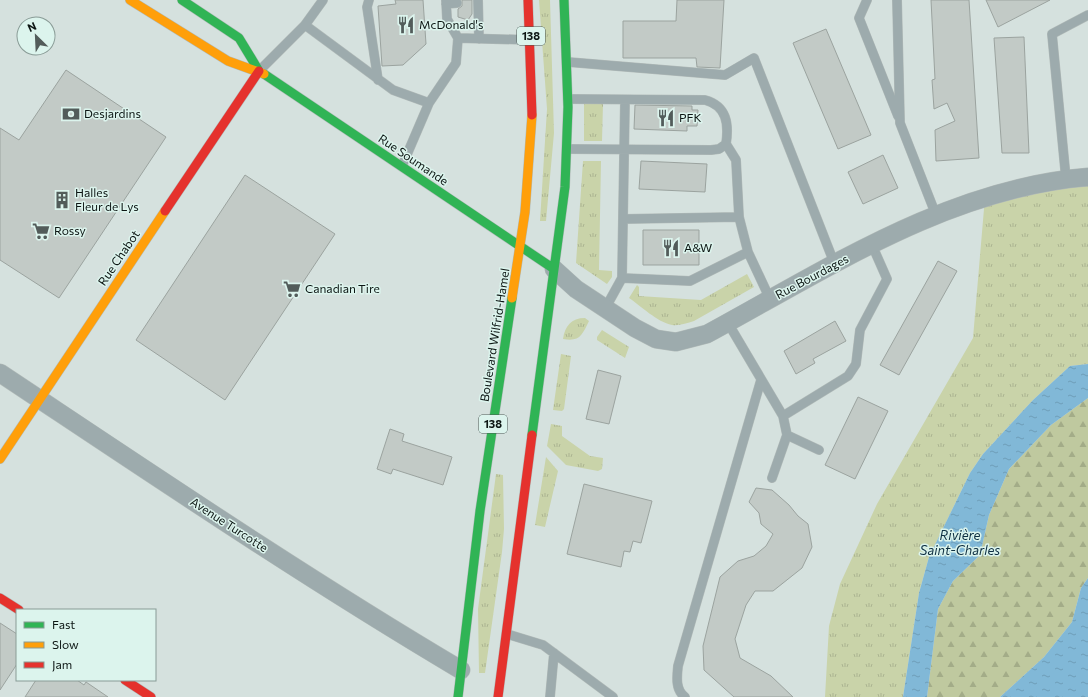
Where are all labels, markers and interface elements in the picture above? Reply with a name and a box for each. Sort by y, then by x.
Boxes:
restaurant icon: McDonald's [396,15,416,35]
north arrow [16,16,56,56]
place label: McDonald's [419,17,483,31]
text: N [25,19,38,34]
road number: 138 [517,27,545,45]
bank icon: Desjardins [61,104,81,124]
place label: Desjardins [84,106,141,120]
restaurant icon: PFK [656,108,676,128]
place label: PFK [679,110,701,124]
street label: Rue Soumande [376,131,451,188]
place label: Halles Fleur de Lys [75,185,139,213]
building icon: Halles Fleur de Lys [52,190,72,210]
supermarket icon: Rossy [31,221,51,241]
place label: Rossy [54,223,86,237]
street label: Rue Chabot [95,227,142,288]
restaurant icon: A&W [661,238,681,258]
place label: A&W [684,240,712,254]
street label: Rue Bourdages [773,251,851,301]
street label: Boulevard Wilfrid-Hamel [477,267,511,403]
supermarket icon: Canadian Tire [282,279,302,299]
place label: Canadian Tire [305,281,380,295]
road number: 138 [479,415,507,433]
street label: Avenue Turcotte [188,494,271,554]
water label: Rivière Saint-Charles [920,527,1000,558]
legend [16,609,156,681]
text: Fast [52,617,75,631]
text: Slow [52,637,79,651]
text: Jam [52,657,72,672]

